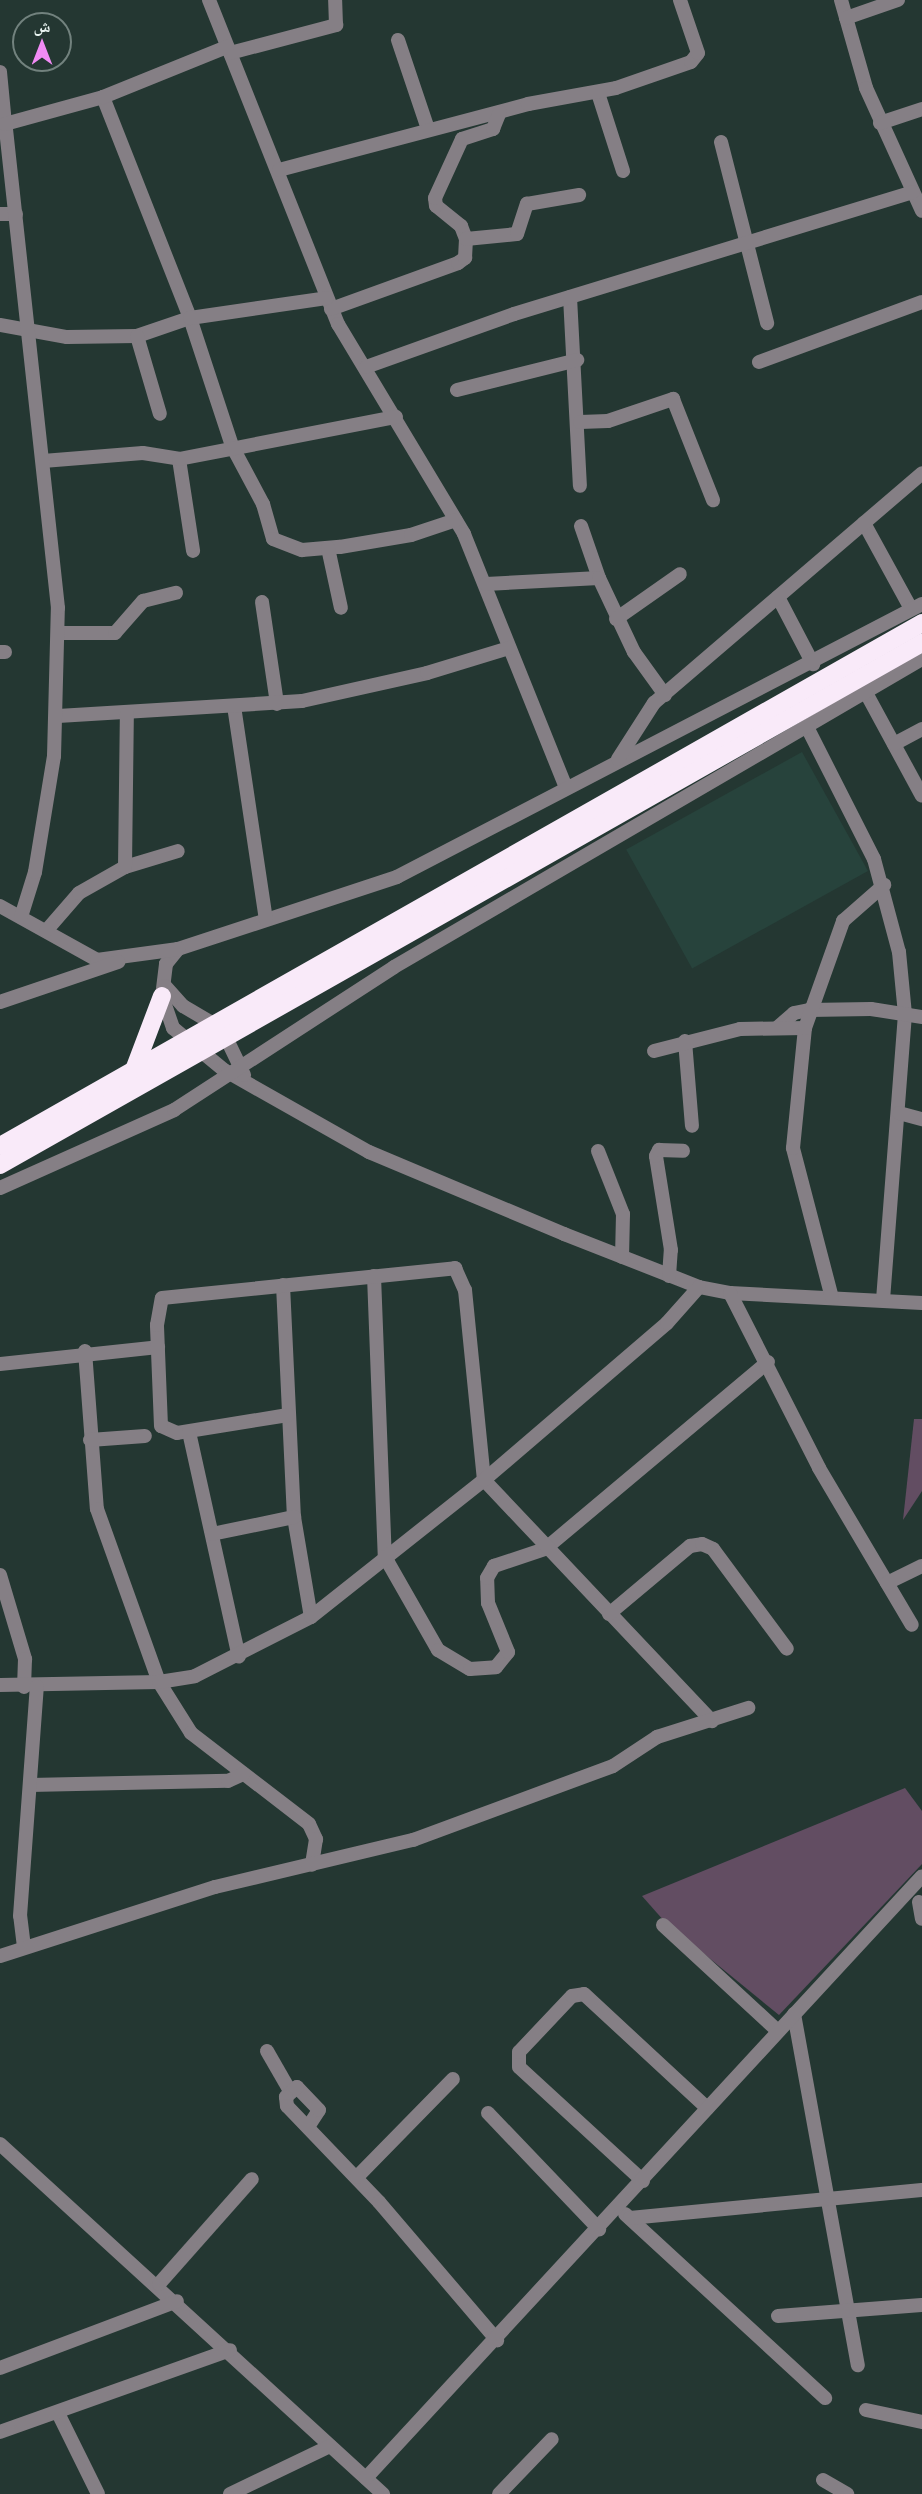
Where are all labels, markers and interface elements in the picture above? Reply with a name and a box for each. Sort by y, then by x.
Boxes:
north arrow [12,12,72,72]
text: ش [34,16,50,35]

